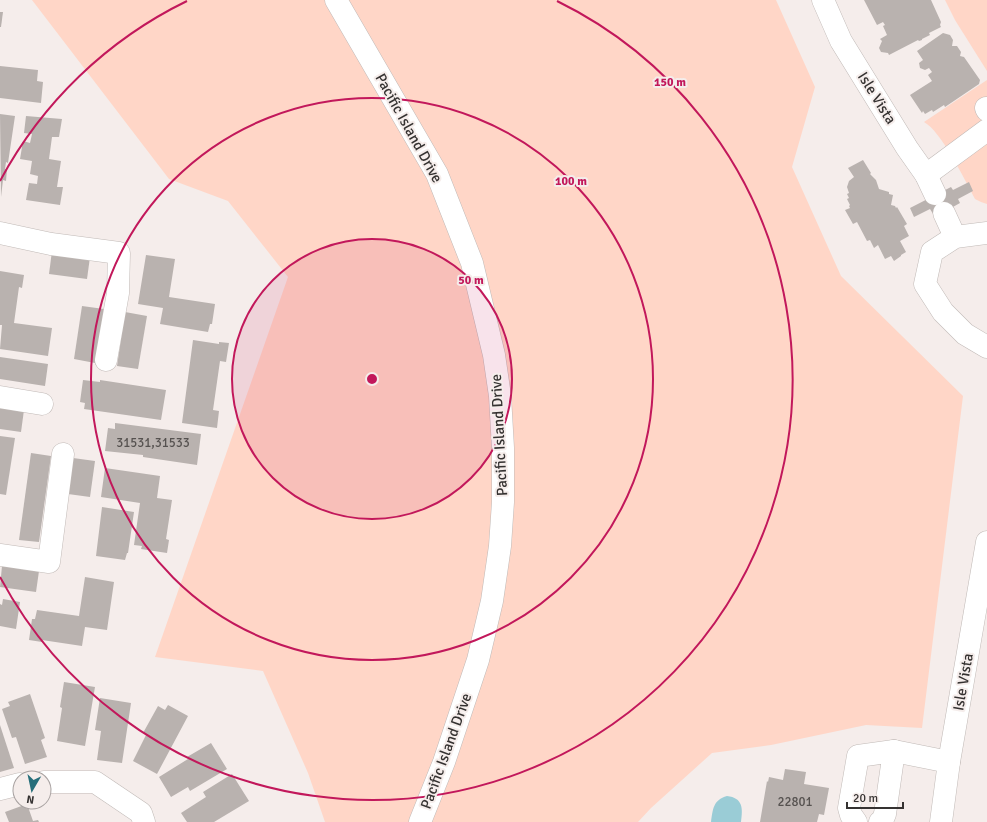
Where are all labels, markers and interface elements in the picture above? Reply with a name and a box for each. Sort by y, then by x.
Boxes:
street label: Isle Vista [854,69,900,127]
street label: Pacific Island Drive [372,70,446,186]
text: 150 m [654,75,686,90]
text: 100 m [555,174,587,189]
text: 50 m [458,273,484,288]
centre of rings [365,372,379,386]
street label: Pacific Island Drive [487,374,511,496]
house number: 31531,31533 [116,435,190,451]
street label: Isle Vista [949,652,977,712]
street label: Pacific Island Drive [417,691,475,811]
north arrow [12,770,52,810]
scale bar [847,784,903,810]
text: 20 m [853,791,878,806]
text: N [26,792,35,806]
house number: 22801 [777,794,813,810]

